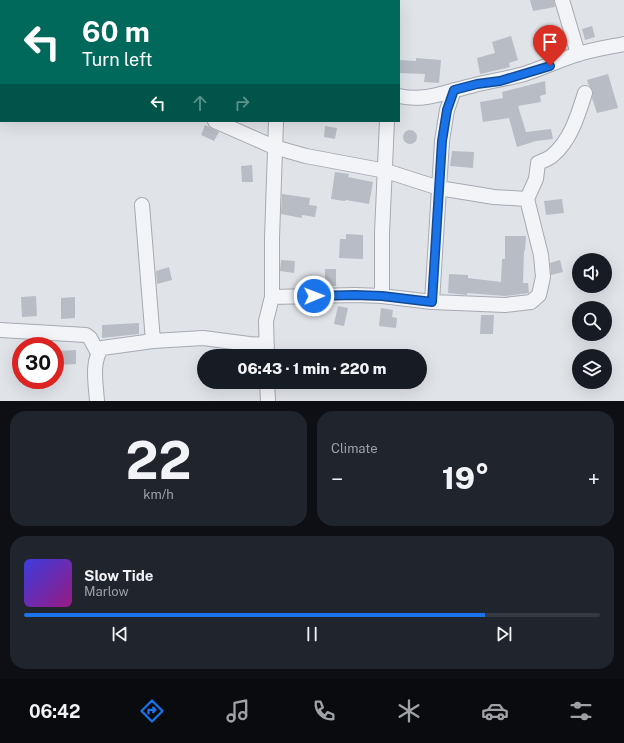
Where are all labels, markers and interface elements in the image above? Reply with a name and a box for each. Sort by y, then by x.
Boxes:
text: 60 m [82,15,150,48]
icon: left [16,16,68,68]
pin [533,25,567,66]
icon: arrive [539,31,561,53]
text: Turn left [82,49,152,70]
icon: left [147,92,169,114]
icon: ahead [189,92,211,114]
icon: right [231,92,253,114]
map controls [572,253,612,389]
button: sound [572,253,612,293]
position arrow [293,275,335,317]
button: search [572,301,612,341]
speed limit sign: 30 [12,337,64,389]
button: layers [572,349,612,389]
text: 06:43 · 1 min · 220 m [238,360,386,377]
text: 22 [125,430,192,491]
text: Climate [331,441,378,456]
text: 19° [442,460,489,496]
text: − [331,466,343,492]
text: + [588,466,600,492]
text: km/h [143,487,174,502]
text: Slow Tide [84,567,153,584]
text: Marlow [84,584,129,599]
icon: previous [109,623,131,645]
icon: pause [301,623,323,645]
icon: next [493,623,515,645]
icon: directions [138,697,166,725]
icon: music [224,697,252,725]
icon: phone [310,697,338,725]
icon: climate [395,697,423,725]
icon: car [481,697,509,725]
icon: filters [567,697,595,725]
text: 06:42 [29,701,80,722]

